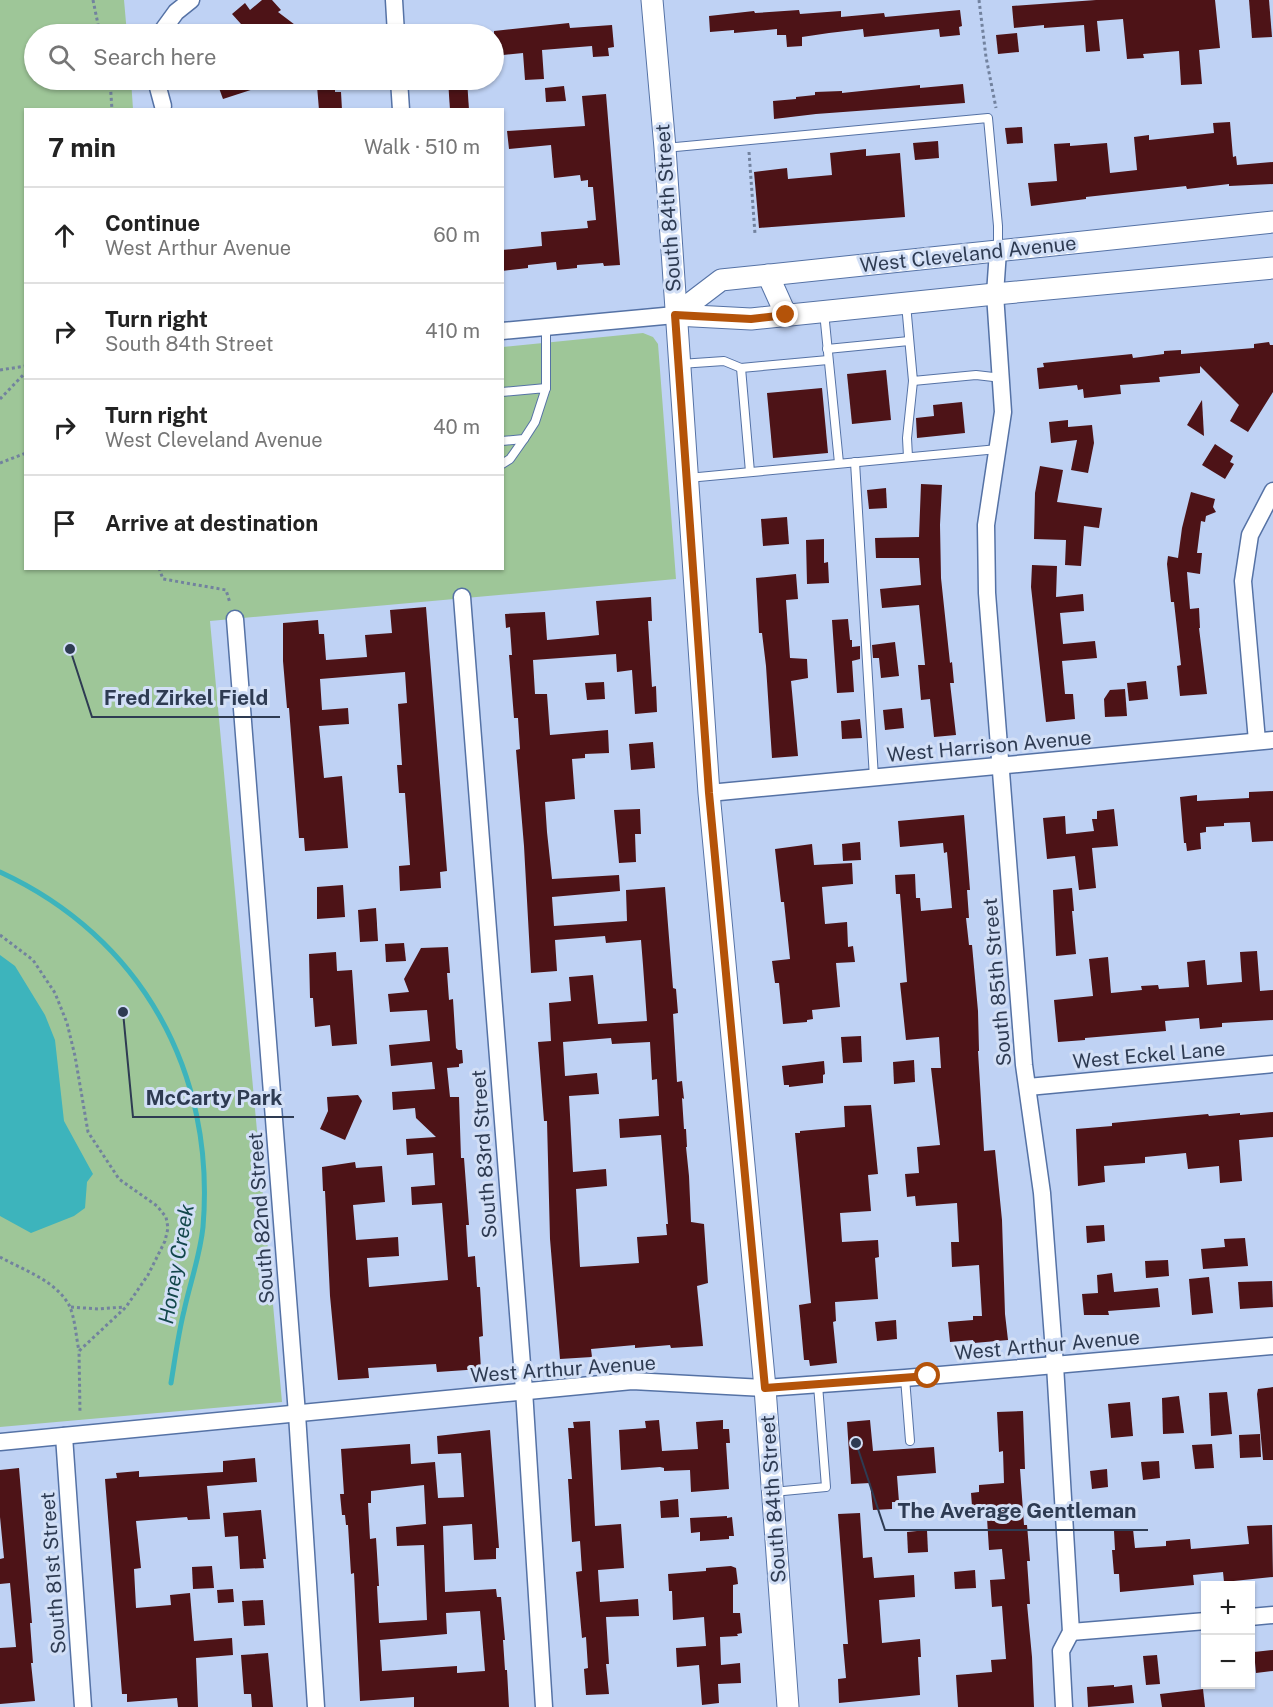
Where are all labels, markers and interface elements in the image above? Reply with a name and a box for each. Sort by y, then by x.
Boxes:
search box [24,24,504,90]
icon: search [45,41,78,74]
text: Search here [93,44,217,70]
street label: South 84th Street [650,123,686,293]
text: 7 min [48,132,116,163]
text: Walk · 510 m [364,135,480,159]
text: Continue [105,210,200,236]
icon: ahead [48,219,81,252]
text: 60 m [433,223,480,247]
street label: West Cleveland Avenue [859,231,1077,277]
text: West Arthur Avenue [105,236,291,260]
route end [772,301,798,327]
text: Turn right [105,306,208,332]
icon: right [48,315,81,348]
text: 410 m [425,319,480,343]
text: South 84th Street [105,332,274,356]
text: Turn right [105,402,208,428]
icon: right [48,411,81,444]
text: 40 m [433,415,480,439]
text: West Cleveland Avenue [105,428,323,452]
icon: arrive [48,507,81,540]
text: Arrive at destination [105,510,318,536]
callout: Fred Zirkel Field [92,678,280,717]
text: Fred Zirkel Field [104,685,268,710]
street label: West Harrison Avenue [886,725,1092,767]
street label: South 85th Street [978,897,1016,1067]
street label: West Eckel Lane [1072,1036,1226,1074]
street label: South 83rd Street [466,1069,502,1239]
callout: McCarty Park [133,1078,294,1117]
text: McCarty Park [146,1085,283,1110]
street label: South 82nd Street [243,1131,279,1305]
water label: Honey Creek [153,1201,199,1326]
street label: West Arthur Avenue [953,1325,1141,1365]
street label: West Arthur Avenue [469,1351,657,1387]
route start [914,1362,940,1388]
street label: South 84th Street [755,1414,791,1584]
street label: South 81st Street [35,1491,71,1655]
callout: The Average Gentleman [885,1491,1148,1530]
text: The Average Gentleman [898,1498,1136,1523]
map controls [1201,1581,1255,1689]
button: + [1201,1581,1255,1635]
button: − [1201,1635,1255,1689]

